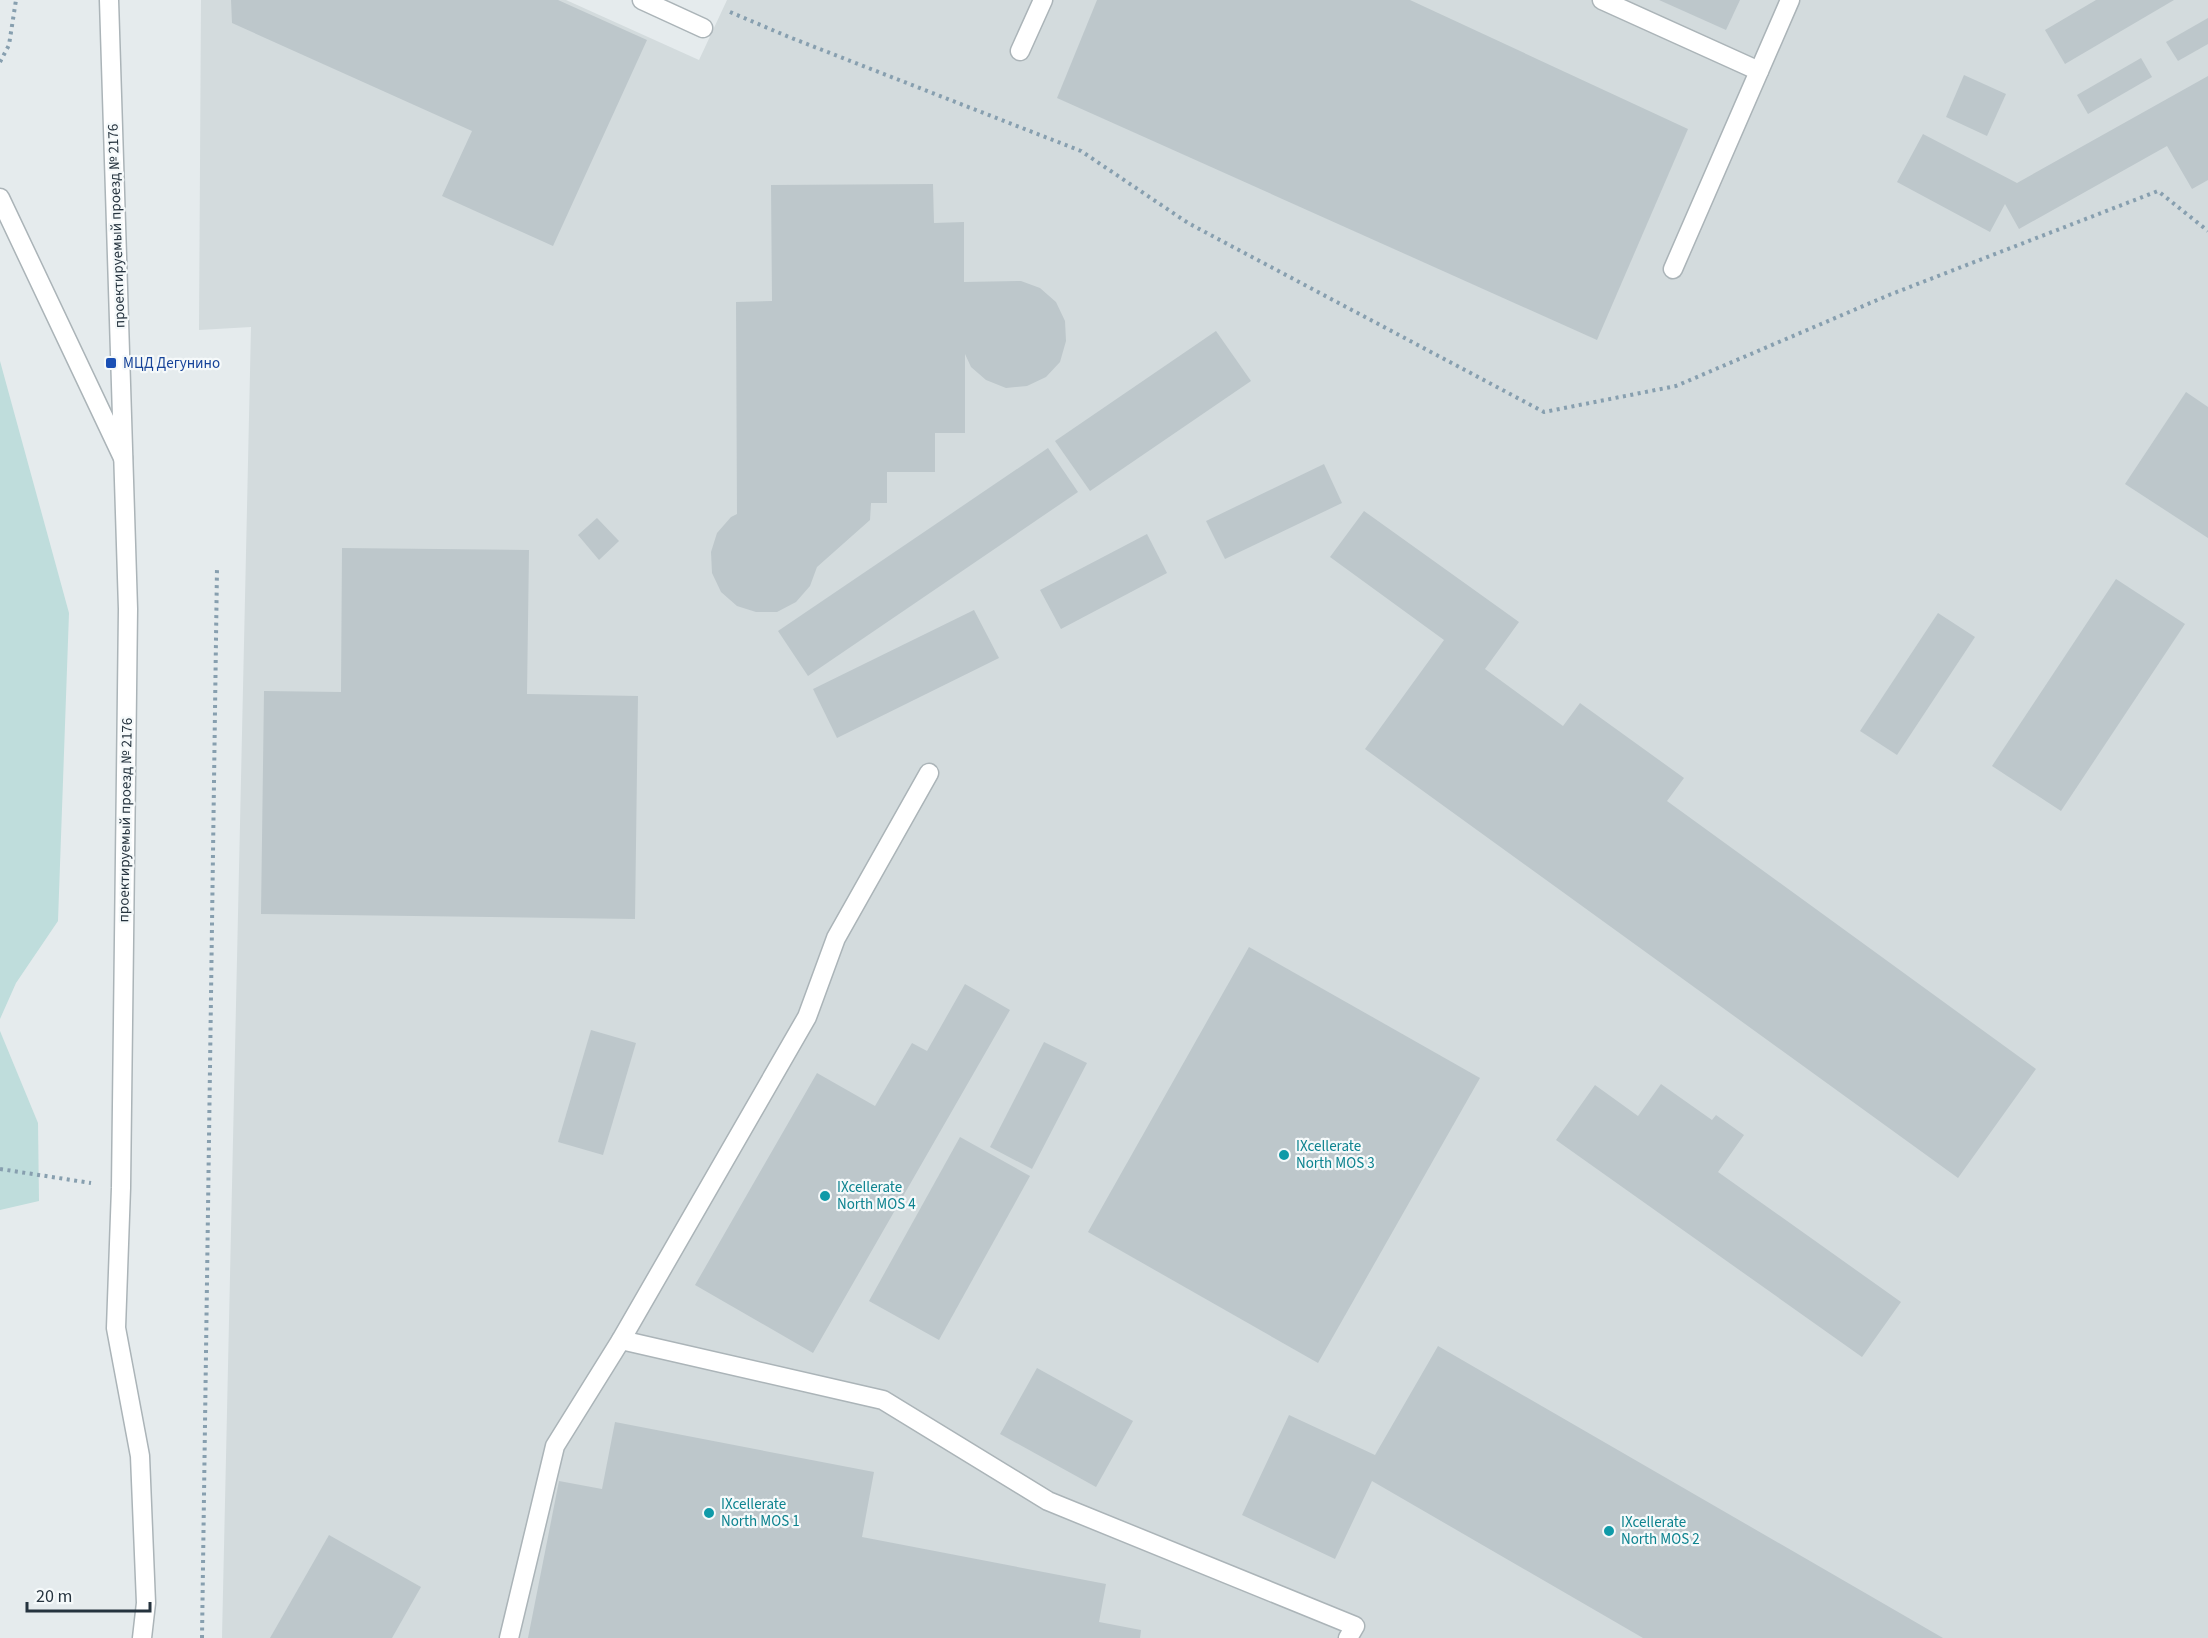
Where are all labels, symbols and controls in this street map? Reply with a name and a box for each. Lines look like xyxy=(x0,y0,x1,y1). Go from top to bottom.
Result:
street label: проектируемый проезд № 2176 xyxy=(102,123,131,329)
place label: МЦД Дегунино xyxy=(123,353,220,374)
marker: МЦД Дегунино xyxy=(104,356,118,370)
street label: проектируемый проезд № 2176 xyxy=(113,717,138,923)
place label: IXcellerate North MOS 3 xyxy=(1296,1136,1375,1174)
marker: IXcellerate North MOS 3 xyxy=(1277,1148,1291,1162)
place label: IXcellerate North MOS 4 xyxy=(837,1177,916,1215)
marker: IXcellerate North MOS 4 xyxy=(818,1189,832,1203)
place label: IXcellerate North MOS 1 xyxy=(721,1494,800,1532)
marker: IXcellerate North MOS 1 xyxy=(702,1506,716,1520)
place label: IXcellerate North MOS 2 xyxy=(1621,1512,1700,1550)
marker: IXcellerate North MOS 2 xyxy=(1602,1524,1616,1538)
scale bar xyxy=(27,1575,150,1613)
text: 20 m xyxy=(36,1584,72,1609)

